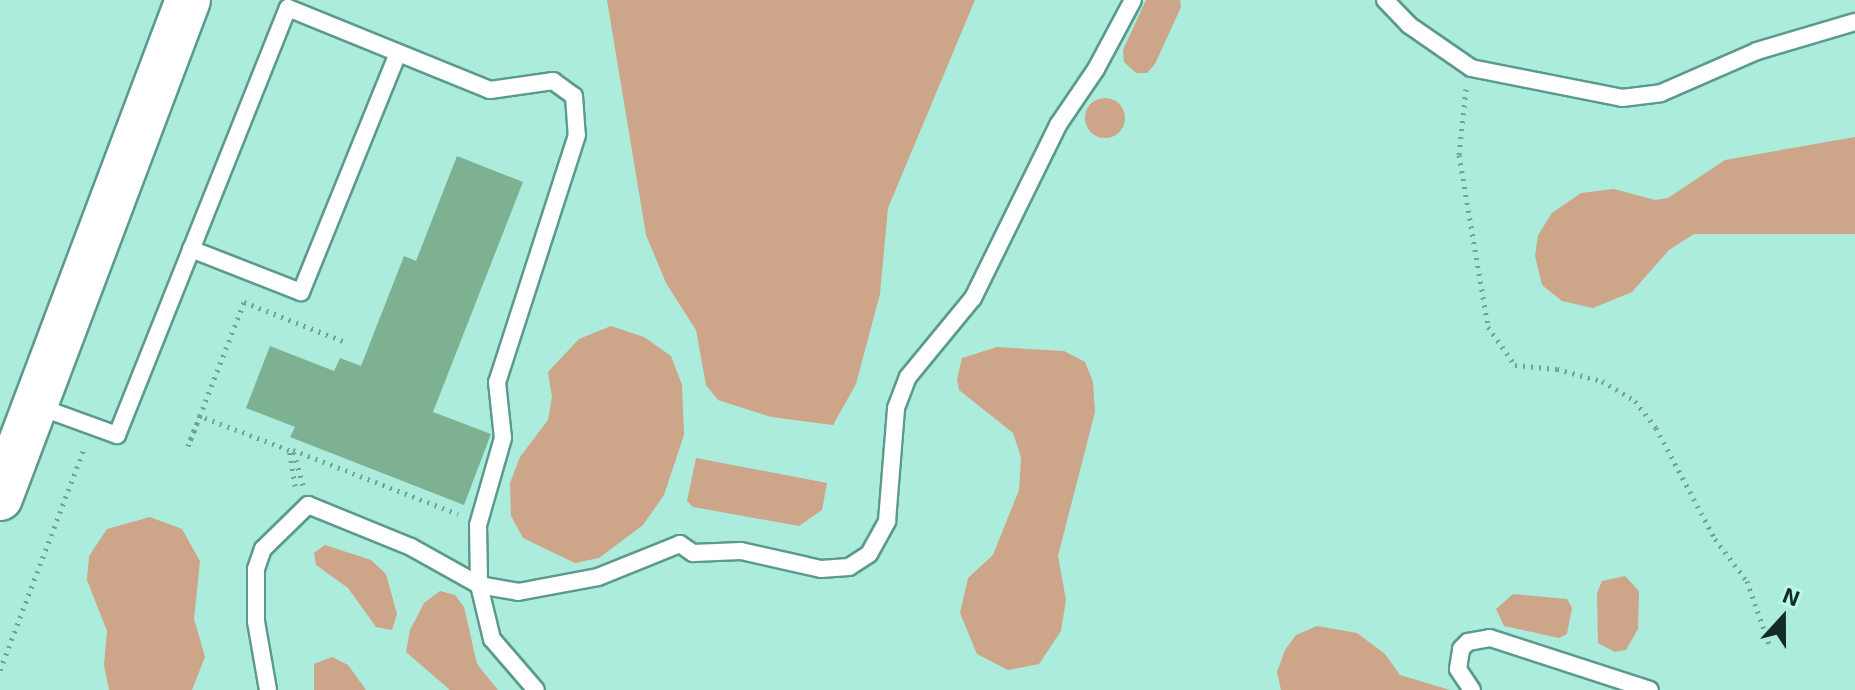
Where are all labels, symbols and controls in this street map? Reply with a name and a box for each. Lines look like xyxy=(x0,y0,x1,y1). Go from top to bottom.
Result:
north arrow xyxy=(1743,578,1823,658)
text: N xyxy=(1780,581,1804,611)

